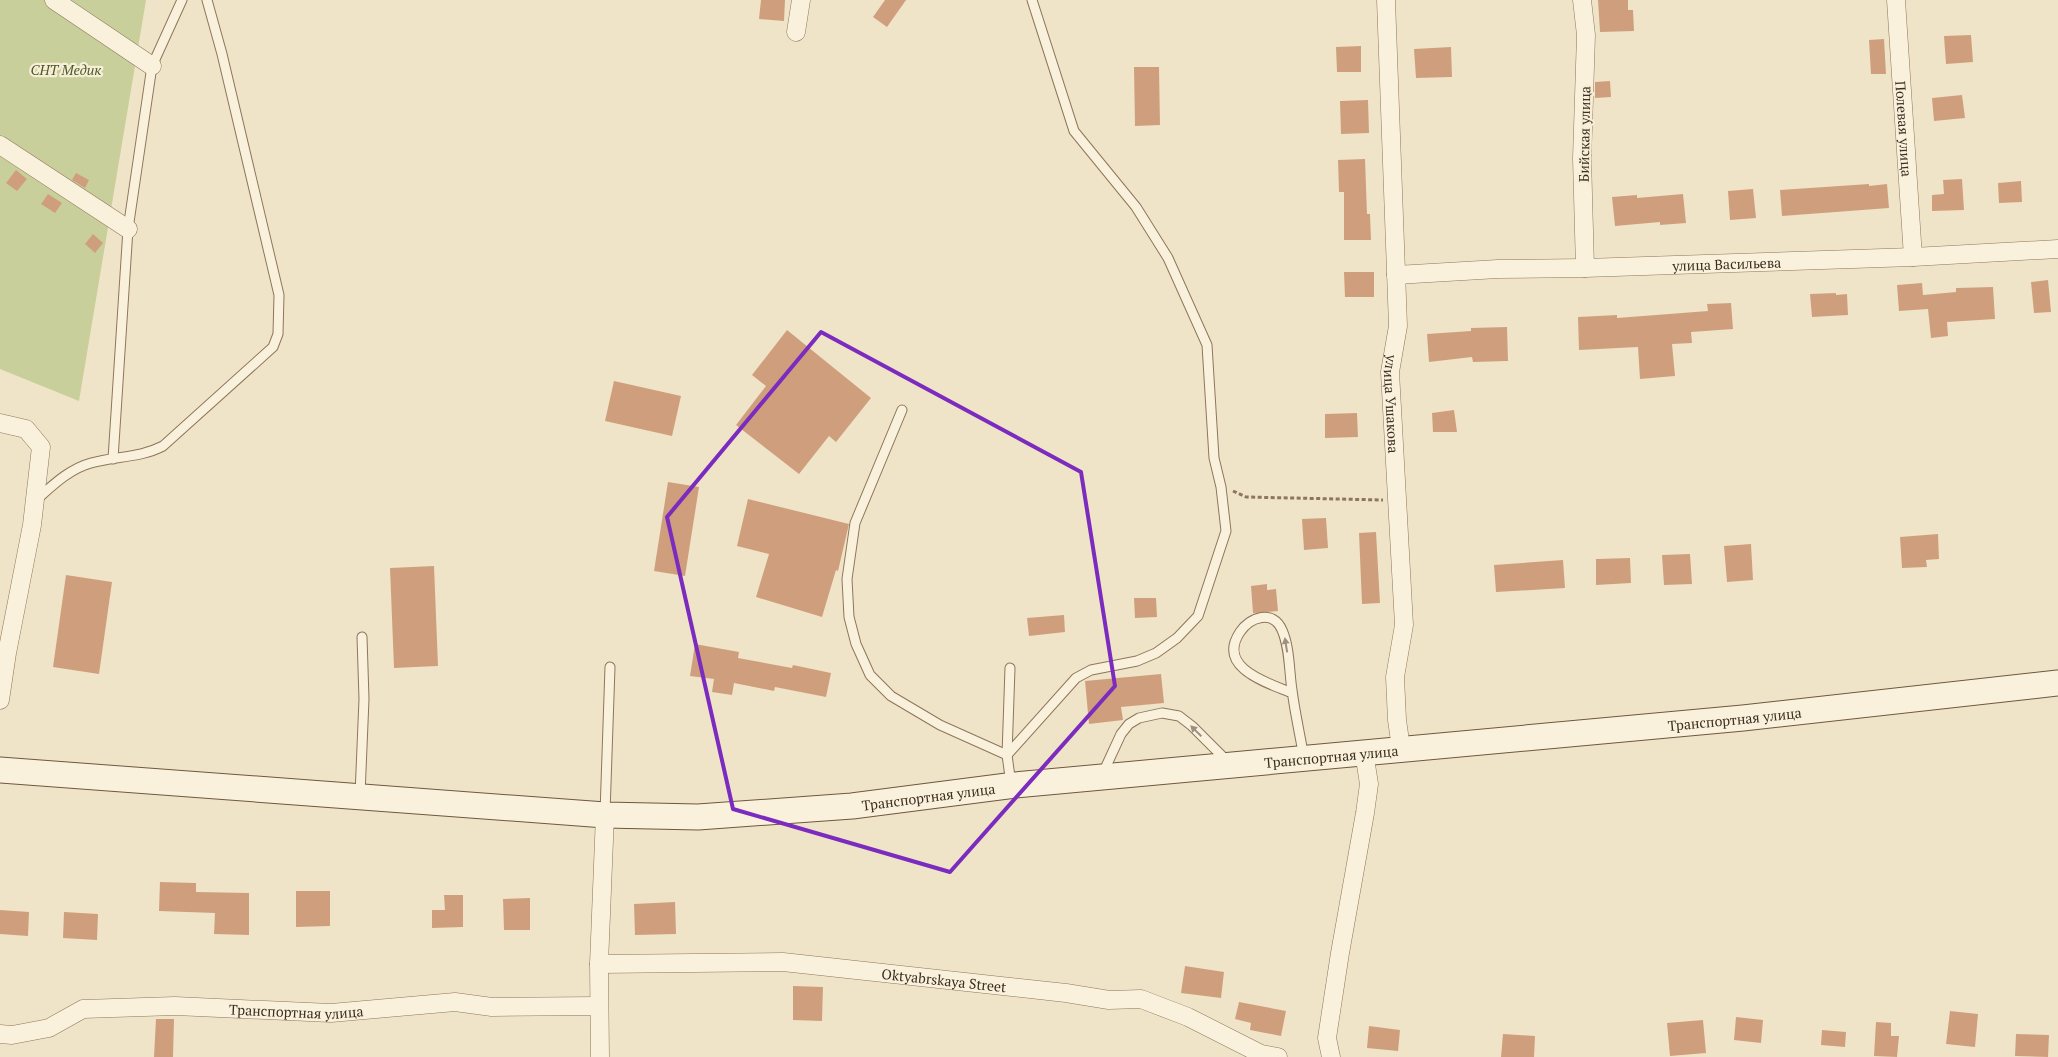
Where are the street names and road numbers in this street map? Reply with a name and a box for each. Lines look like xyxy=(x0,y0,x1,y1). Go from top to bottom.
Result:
street label: Полевая улица xyxy=(1892,80,1917,177)
street label: Бийская улица xyxy=(1574,86,1594,182)
street label: улица Васильева xyxy=(1671,252,1782,275)
street label: улица Ушакова xyxy=(1380,353,1404,454)
street label: Транспортная улица xyxy=(1667,702,1802,734)
street label: Транспортная улица xyxy=(1263,740,1399,772)
street label: Транспортная улица xyxy=(860,778,996,814)
street label: Oktyabrskaya Street xyxy=(881,963,1008,996)
street label: Транспортная улица xyxy=(229,999,364,1023)

